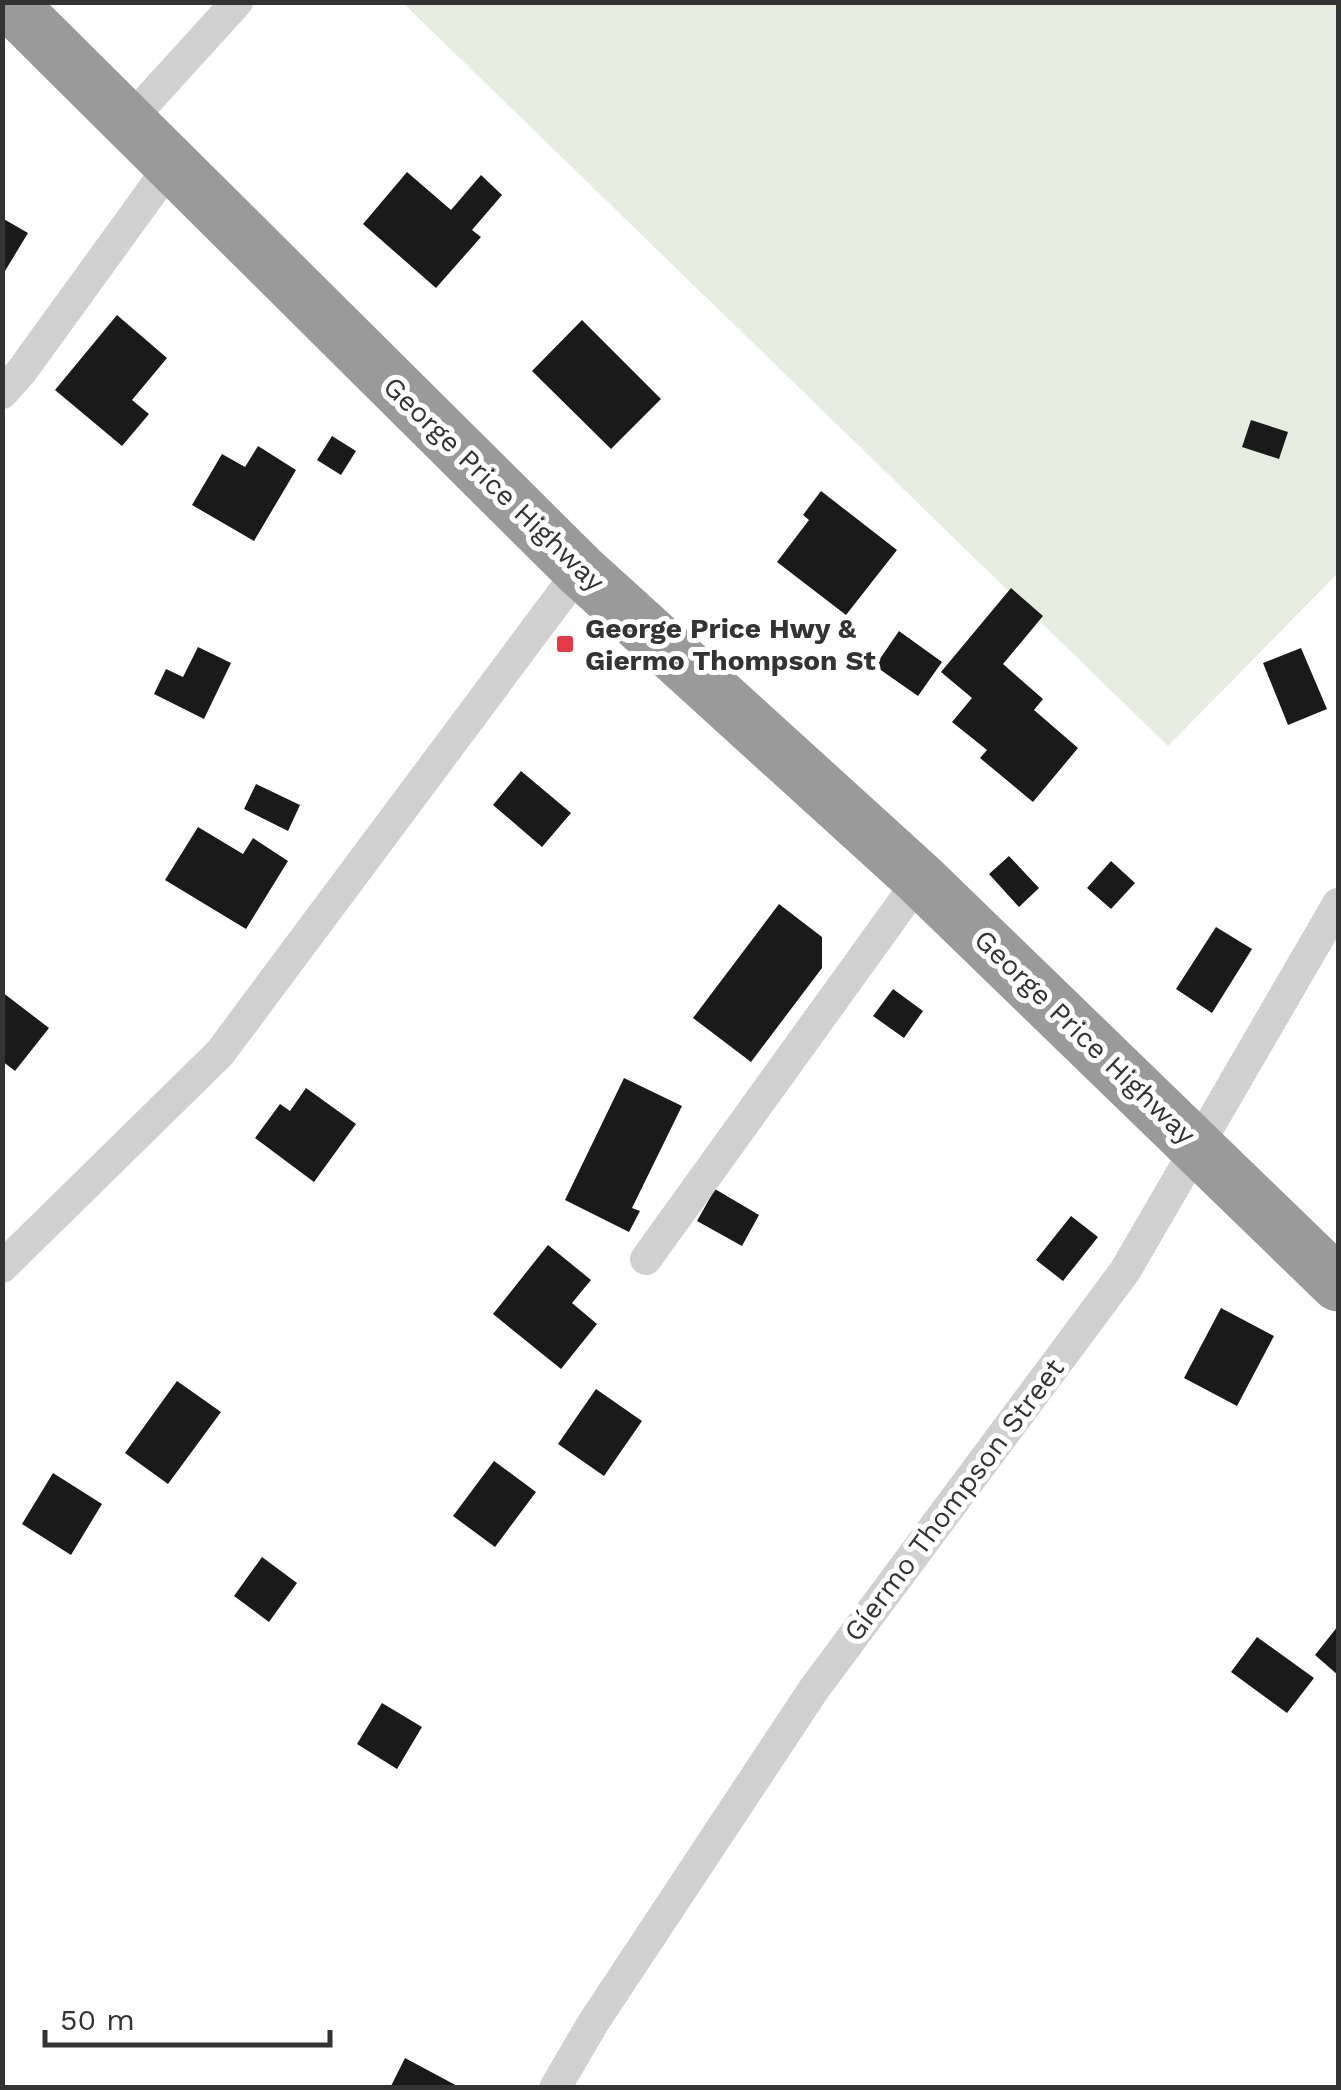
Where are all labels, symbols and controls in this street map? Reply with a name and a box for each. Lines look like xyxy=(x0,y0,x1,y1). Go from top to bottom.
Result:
street label: George Price Highway xyxy=(377,370,612,599)
place label: George Price Hwy & Giermo Thompson St xyxy=(585,612,876,677)
marker: George Price Hwy & Giermo Thompson St xyxy=(554,633,576,655)
street label: George Price Highway xyxy=(968,923,1203,1152)
street label: Gíermo Thompson Street xyxy=(837,1352,1071,1648)
scale bar xyxy=(45,1985,330,2047)
text: 50 m xyxy=(60,2002,135,2037)

